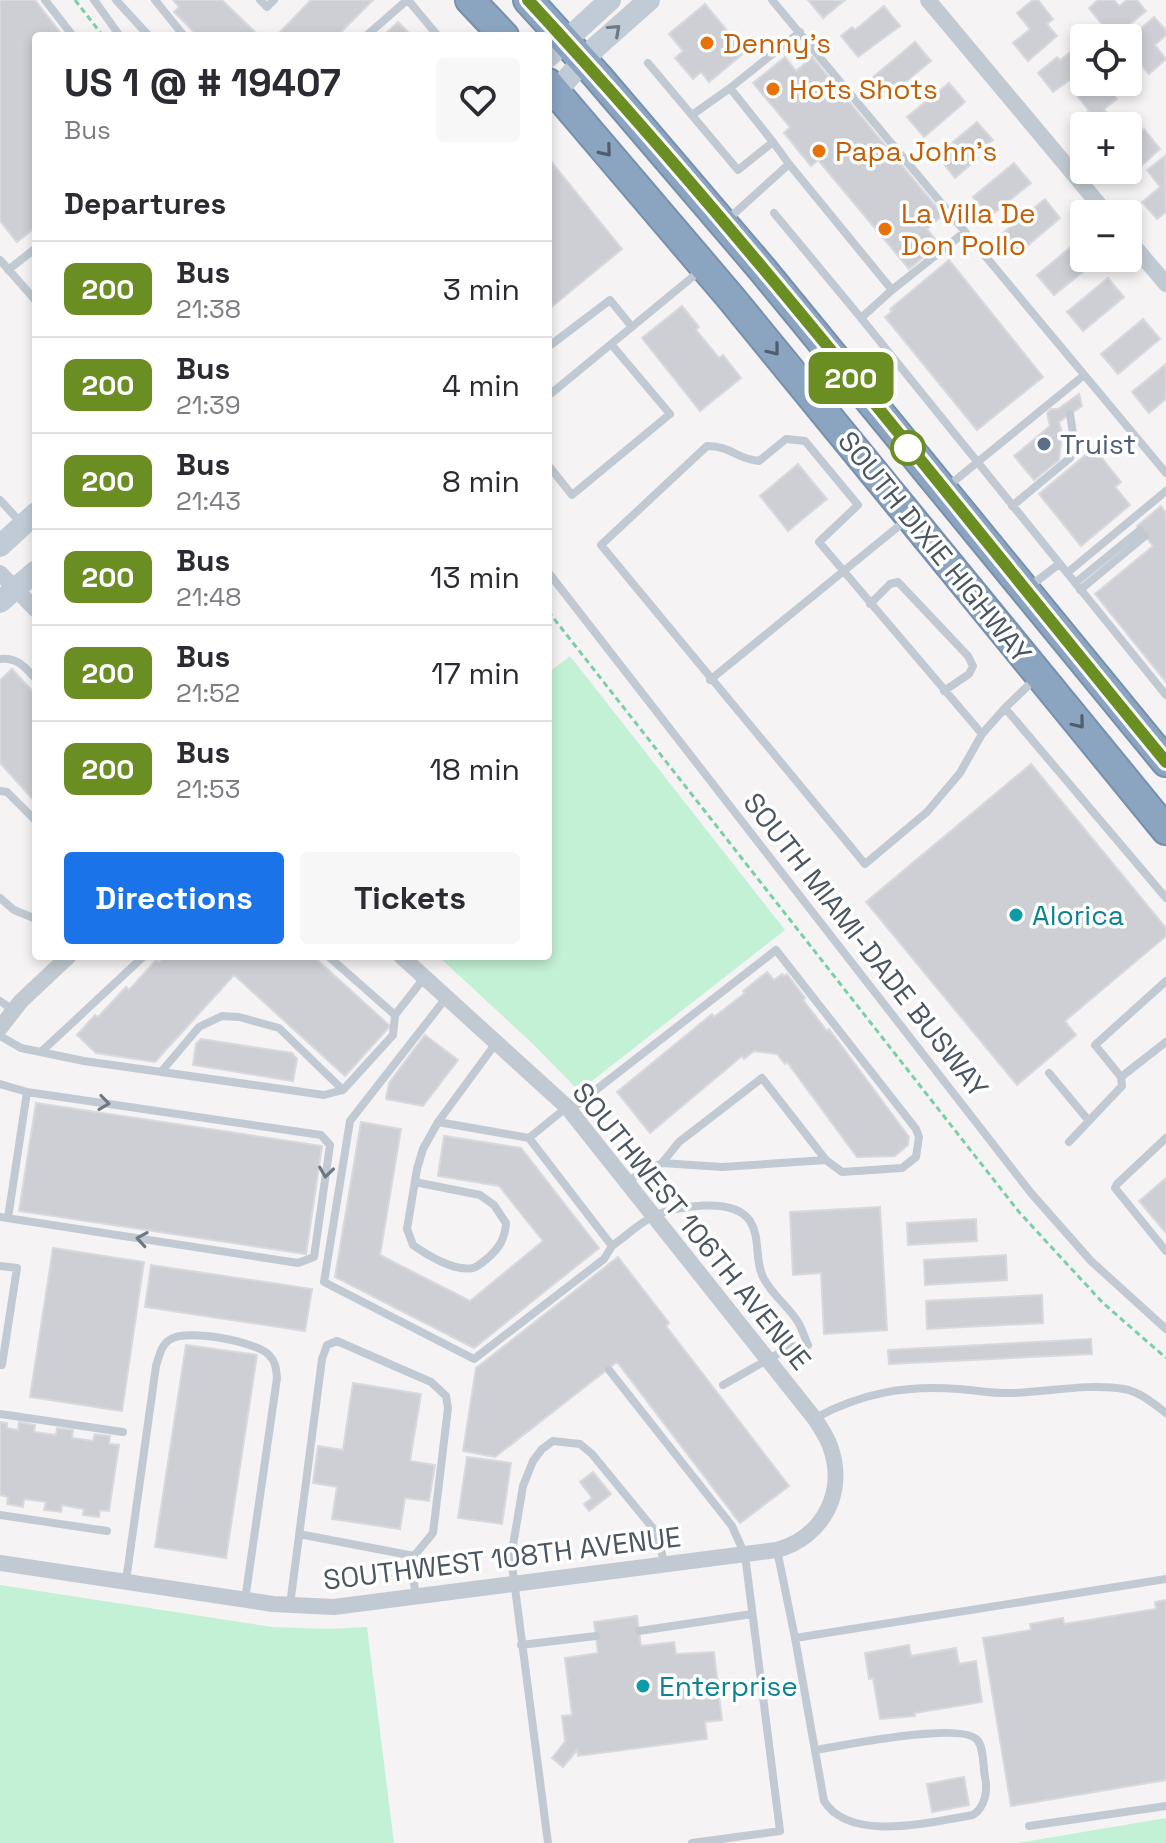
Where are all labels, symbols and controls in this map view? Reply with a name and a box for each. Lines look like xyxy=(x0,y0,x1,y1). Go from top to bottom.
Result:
map controls xyxy=(1070,24,1142,272)
button: locate xyxy=(1070,24,1142,96)
one-way arrow xyxy=(606,25,621,40)
place label: Denny's xyxy=(723,25,831,61)
marker: Denny's xyxy=(698,34,716,52)
button: heart xyxy=(436,58,520,142)
text: US 1 @ # 19407 xyxy=(64,59,341,107)
place label: Hots Shots xyxy=(789,71,938,107)
marker: Hots Shots xyxy=(764,80,782,98)
button: + xyxy=(1070,112,1142,184)
text: Bus xyxy=(64,113,111,147)
place label: Papa John's xyxy=(835,133,997,169)
one-way arrow xyxy=(596,142,611,156)
marker: Papa John's xyxy=(810,142,828,160)
text: Departures xyxy=(64,184,226,223)
place label: La Villa De Don Pollo xyxy=(901,195,1036,263)
button: − xyxy=(1070,200,1142,272)
marker: La Villa De Don Pollo xyxy=(876,220,894,238)
text: Bus xyxy=(176,253,230,292)
text: 3 min xyxy=(443,270,520,309)
text: 200 xyxy=(82,271,134,307)
text: 21:38 xyxy=(176,292,241,326)
one-way arrow xyxy=(764,341,779,355)
text: Bus xyxy=(176,349,230,388)
line badge: 200 xyxy=(805,352,897,404)
text: 200 xyxy=(825,360,877,396)
text: 4 min xyxy=(442,366,520,405)
text: 200 xyxy=(82,367,134,403)
text: 21:39 xyxy=(176,388,241,422)
street label: SOUTH DIXIE HIGHWAY xyxy=(830,424,1040,670)
place label: Truist xyxy=(1060,426,1136,462)
unlabelled marker xyxy=(891,431,925,465)
marker: Truist xyxy=(1035,435,1053,453)
text: Bus xyxy=(176,445,230,484)
text: 8 min xyxy=(442,462,520,501)
text: 200 xyxy=(82,463,134,499)
text: 21:43 xyxy=(176,484,241,518)
text: Bus xyxy=(176,541,230,580)
text: 13 min xyxy=(430,558,520,597)
text: 200 xyxy=(82,559,134,595)
text: 21:48 xyxy=(176,580,242,614)
text: Bus xyxy=(176,637,230,676)
text: 17 min xyxy=(431,654,520,693)
text: 200 xyxy=(82,655,134,691)
text: 21:52 xyxy=(176,676,240,710)
one-way arrow xyxy=(1069,714,1083,729)
text: Bus xyxy=(176,733,230,772)
text: 18 min xyxy=(430,750,520,789)
text: 200 xyxy=(82,751,134,787)
text: 21:53 xyxy=(176,772,240,806)
street label: SOUTH MIAMI-DADE BUSWAY xyxy=(736,785,996,1105)
button: Directions xyxy=(64,852,284,944)
button: Tickets xyxy=(300,852,520,944)
place label: Alorica xyxy=(1032,897,1124,933)
marker: Alorica xyxy=(1007,906,1025,924)
street label: SOUTHWEST 106TH AVENUE xyxy=(565,1075,819,1377)
one-way arrow xyxy=(97,1094,111,1111)
one-way arrow xyxy=(318,1165,335,1179)
one-way arrow xyxy=(135,1231,149,1248)
street label: SOUTHWEST 108TH AVENUE xyxy=(321,1518,683,1598)
place label: Enterprise xyxy=(659,1668,798,1704)
marker: Enterprise xyxy=(634,1677,652,1695)

